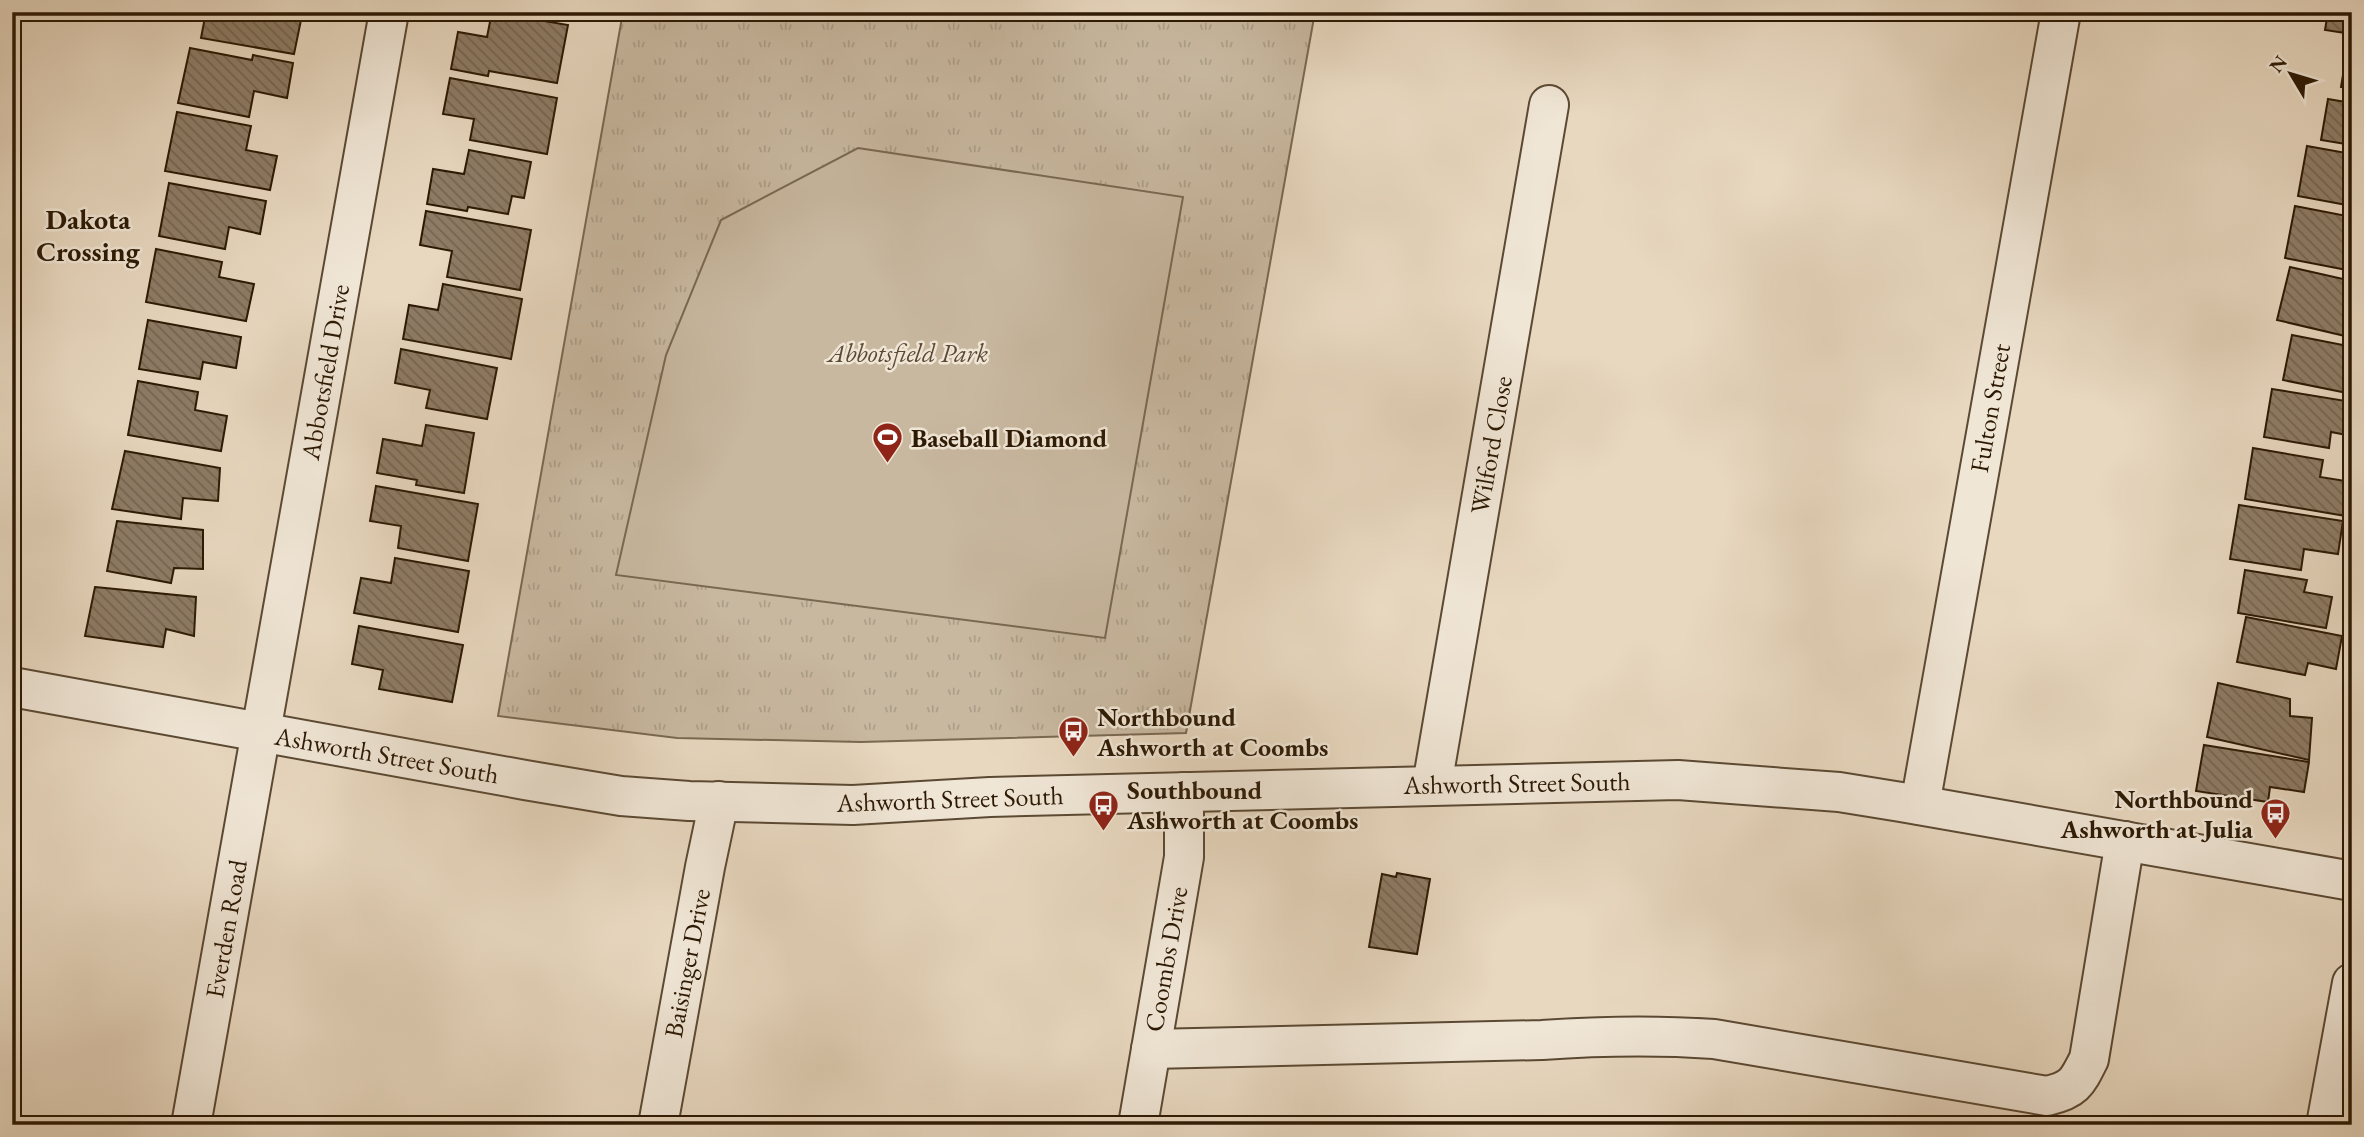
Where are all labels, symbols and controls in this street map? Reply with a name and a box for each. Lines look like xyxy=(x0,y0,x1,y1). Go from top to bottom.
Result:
north arrow xyxy=(2256,38,2326,108)
text: N xyxy=(2263,50,2293,78)
district label: Dakota Crossing xyxy=(36,201,141,269)
street label: Abbotsfield Drive xyxy=(293,281,357,464)
park label: Abbotsfield Park xyxy=(826,336,988,370)
street label: Fulton Street xyxy=(1962,341,2018,475)
street label: Wilford Close xyxy=(1462,373,1520,517)
sports icon: Baseball Diamond xyxy=(871,421,905,465)
place label: Baseball Diamond xyxy=(911,421,1108,455)
place label: Northbound Ashworth at Coombs xyxy=(1096,700,1328,764)
bus stop icon: Northbound Ashworth at Coombs xyxy=(1057,715,1091,759)
street label: Ashworth Street South xyxy=(271,718,502,791)
street label: Ashworth Street South xyxy=(1402,764,1631,802)
place label: Southbound Ashworth at Coombs xyxy=(1126,773,1358,837)
street label: Ashworth Street South xyxy=(835,778,1064,820)
place label: Northbound Ashworth at Julia xyxy=(2060,782,2254,846)
bus stop icon: Southbound Ashworth at Coombs xyxy=(1087,788,1121,832)
bus stop icon: Northbound Ashworth at Julia xyxy=(2259,797,2293,841)
street label: Everden Road xyxy=(197,856,255,1001)
street label: Coombs Drive xyxy=(1136,884,1196,1034)
street label: Baisinger Drive xyxy=(656,885,718,1041)

